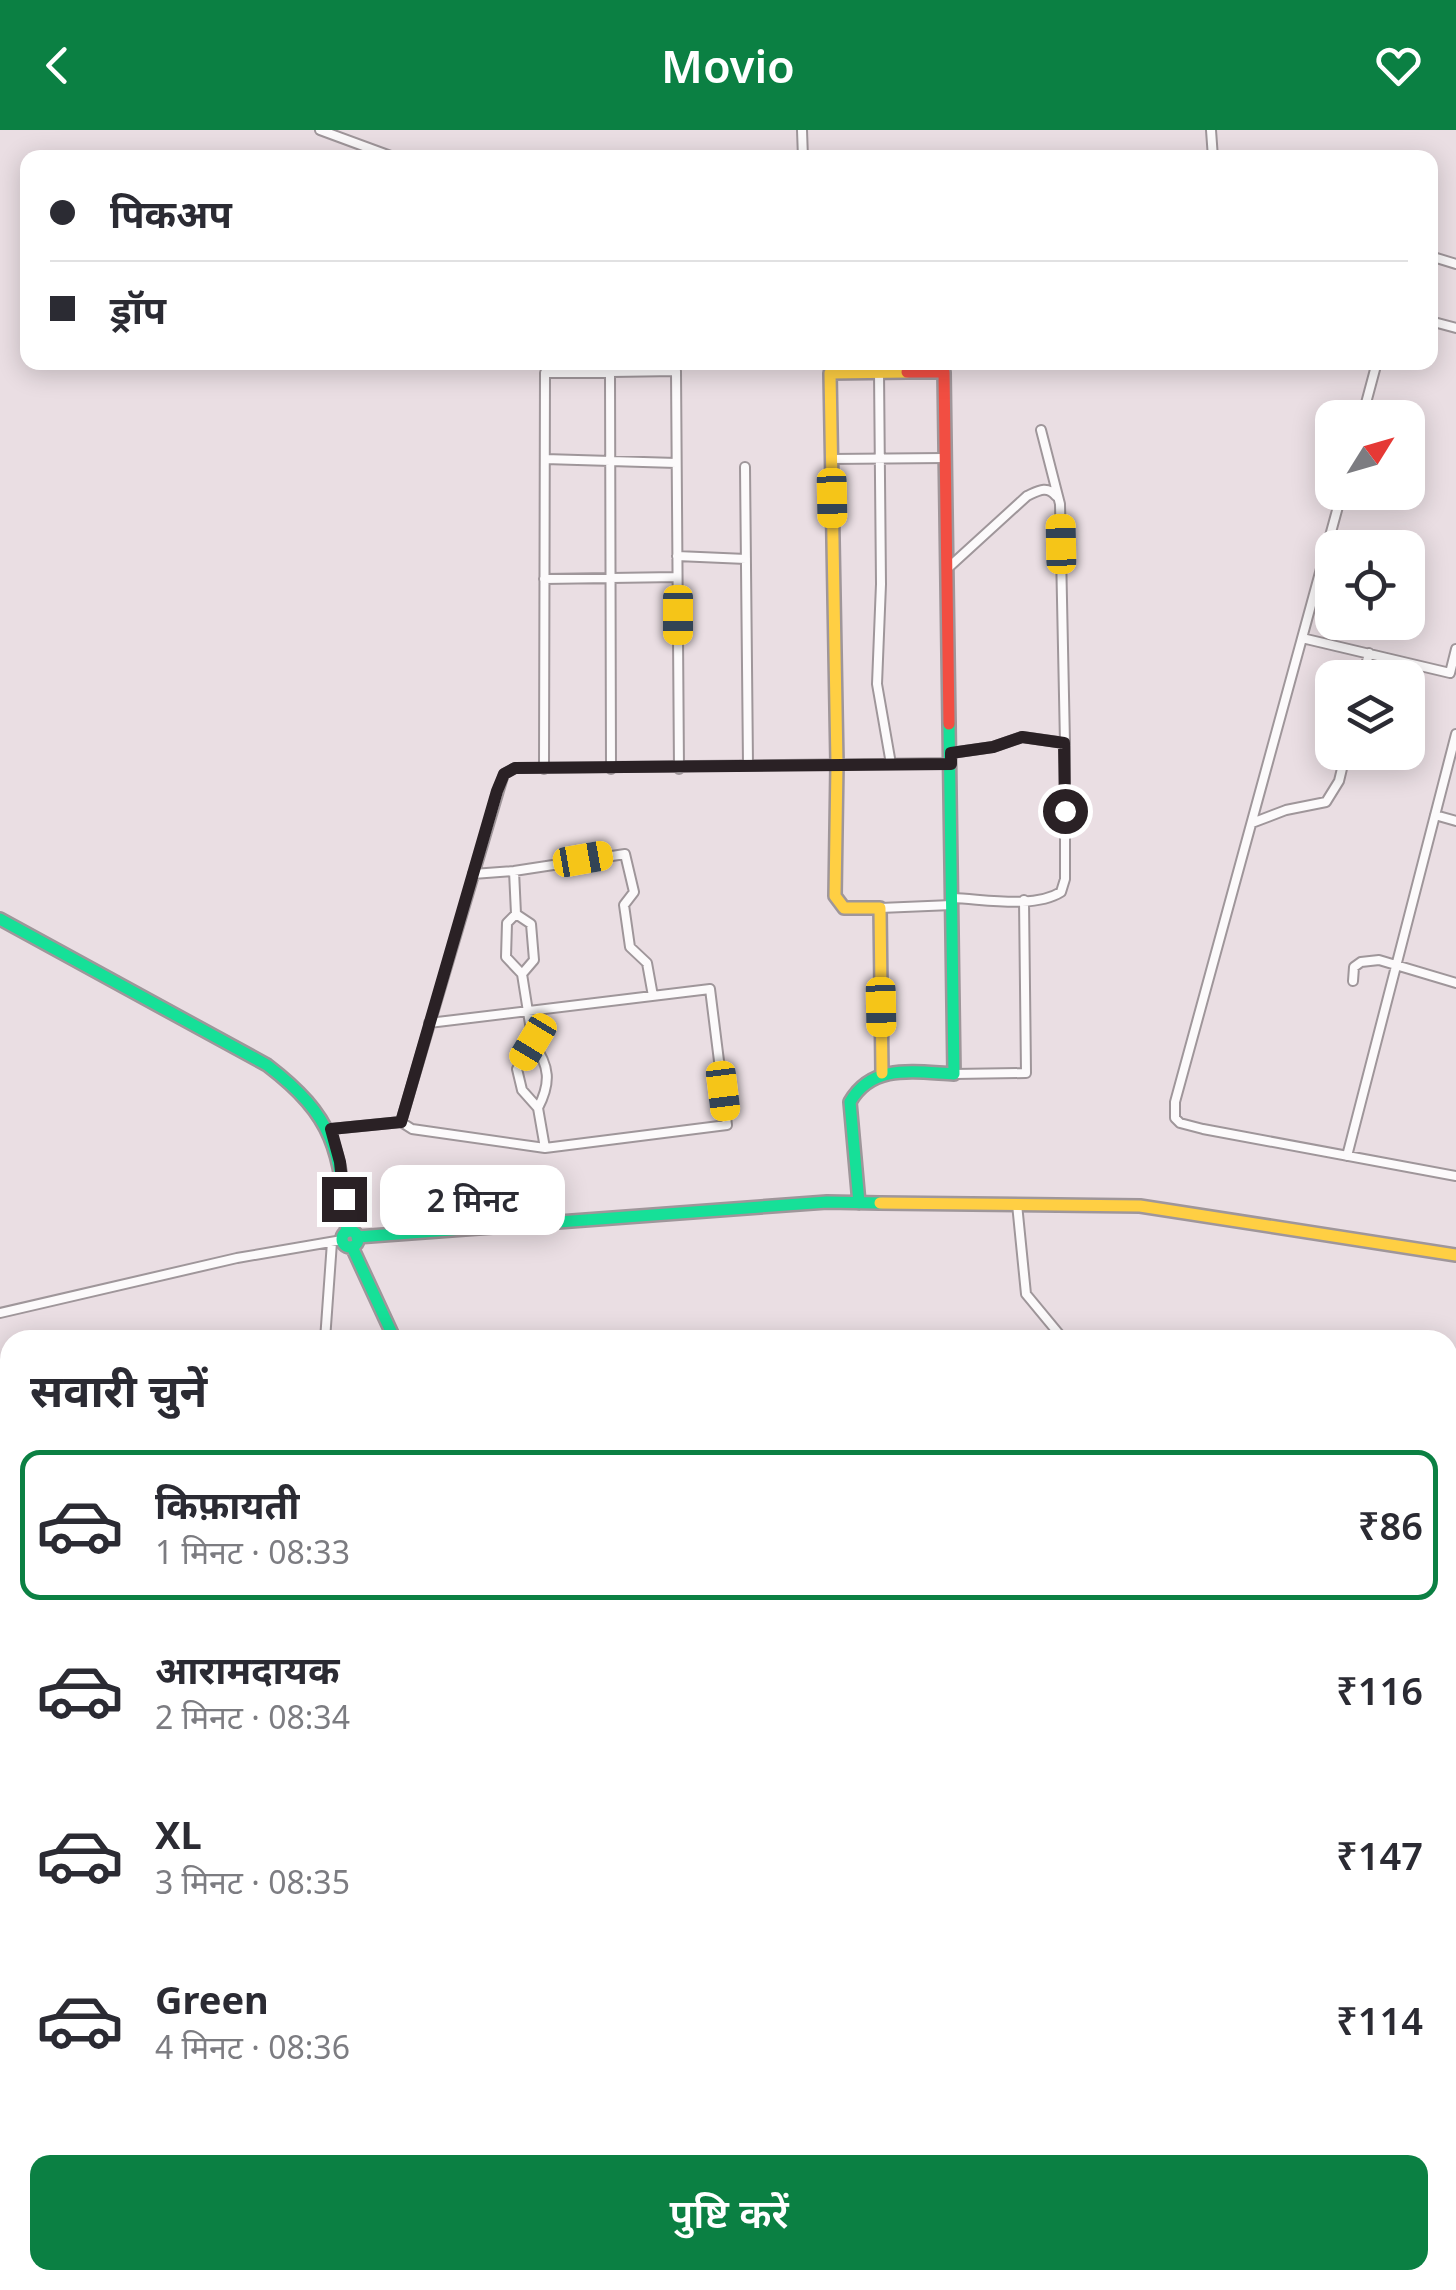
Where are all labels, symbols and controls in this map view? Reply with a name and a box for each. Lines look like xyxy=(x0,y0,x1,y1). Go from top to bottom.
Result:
text: Movio xyxy=(661,35,795,96)
icon: back xyxy=(30,38,85,93)
icon: heart xyxy=(1371,38,1426,93)
text: पिकअप xyxy=(110,187,232,239)
text: ड्रॉप xyxy=(110,283,166,335)
north arrow xyxy=(1315,400,1425,510)
map controls xyxy=(1315,400,1425,770)
car xyxy=(816,468,848,528)
car xyxy=(1045,514,1077,574)
button: locate xyxy=(1315,530,1425,640)
car xyxy=(663,585,693,645)
button: layers xyxy=(1315,660,1425,770)
route start xyxy=(1043,789,1088,834)
car xyxy=(551,839,615,879)
car xyxy=(865,977,897,1037)
car xyxy=(505,1009,561,1075)
car xyxy=(704,1059,742,1123)
callout: 2 मिनट xyxy=(379,1164,564,1234)
route end xyxy=(322,1177,367,1222)
text: 2 मिनट xyxy=(427,1178,518,1221)
text: सवारी चुनें xyxy=(30,1359,207,1420)
text: किफ़ायती xyxy=(155,1478,299,1530)
icon: car xyxy=(35,1480,125,1570)
text: ₹86 xyxy=(1358,1499,1423,1551)
text: 1 मिनट · 08:33 xyxy=(155,1530,350,1573)
text: आरामदायक xyxy=(155,1643,339,1695)
icon: car xyxy=(35,1645,125,1735)
text: ₹116 xyxy=(1336,1664,1423,1716)
text: 2 मिनट · 08:34 xyxy=(155,1695,350,1738)
text: XL xyxy=(155,1808,202,1860)
icon: car xyxy=(35,1810,125,1900)
text: ₹147 xyxy=(1336,1829,1423,1881)
text: 3 मिनट · 08:35 xyxy=(155,1860,350,1903)
text: Green xyxy=(155,1973,269,2025)
icon: car xyxy=(35,1975,125,2065)
text: ₹114 xyxy=(1336,1994,1423,2046)
text: 4 मिनट · 08:36 xyxy=(155,2025,350,2068)
button: पुष्टि करें xyxy=(30,2155,1428,2270)

